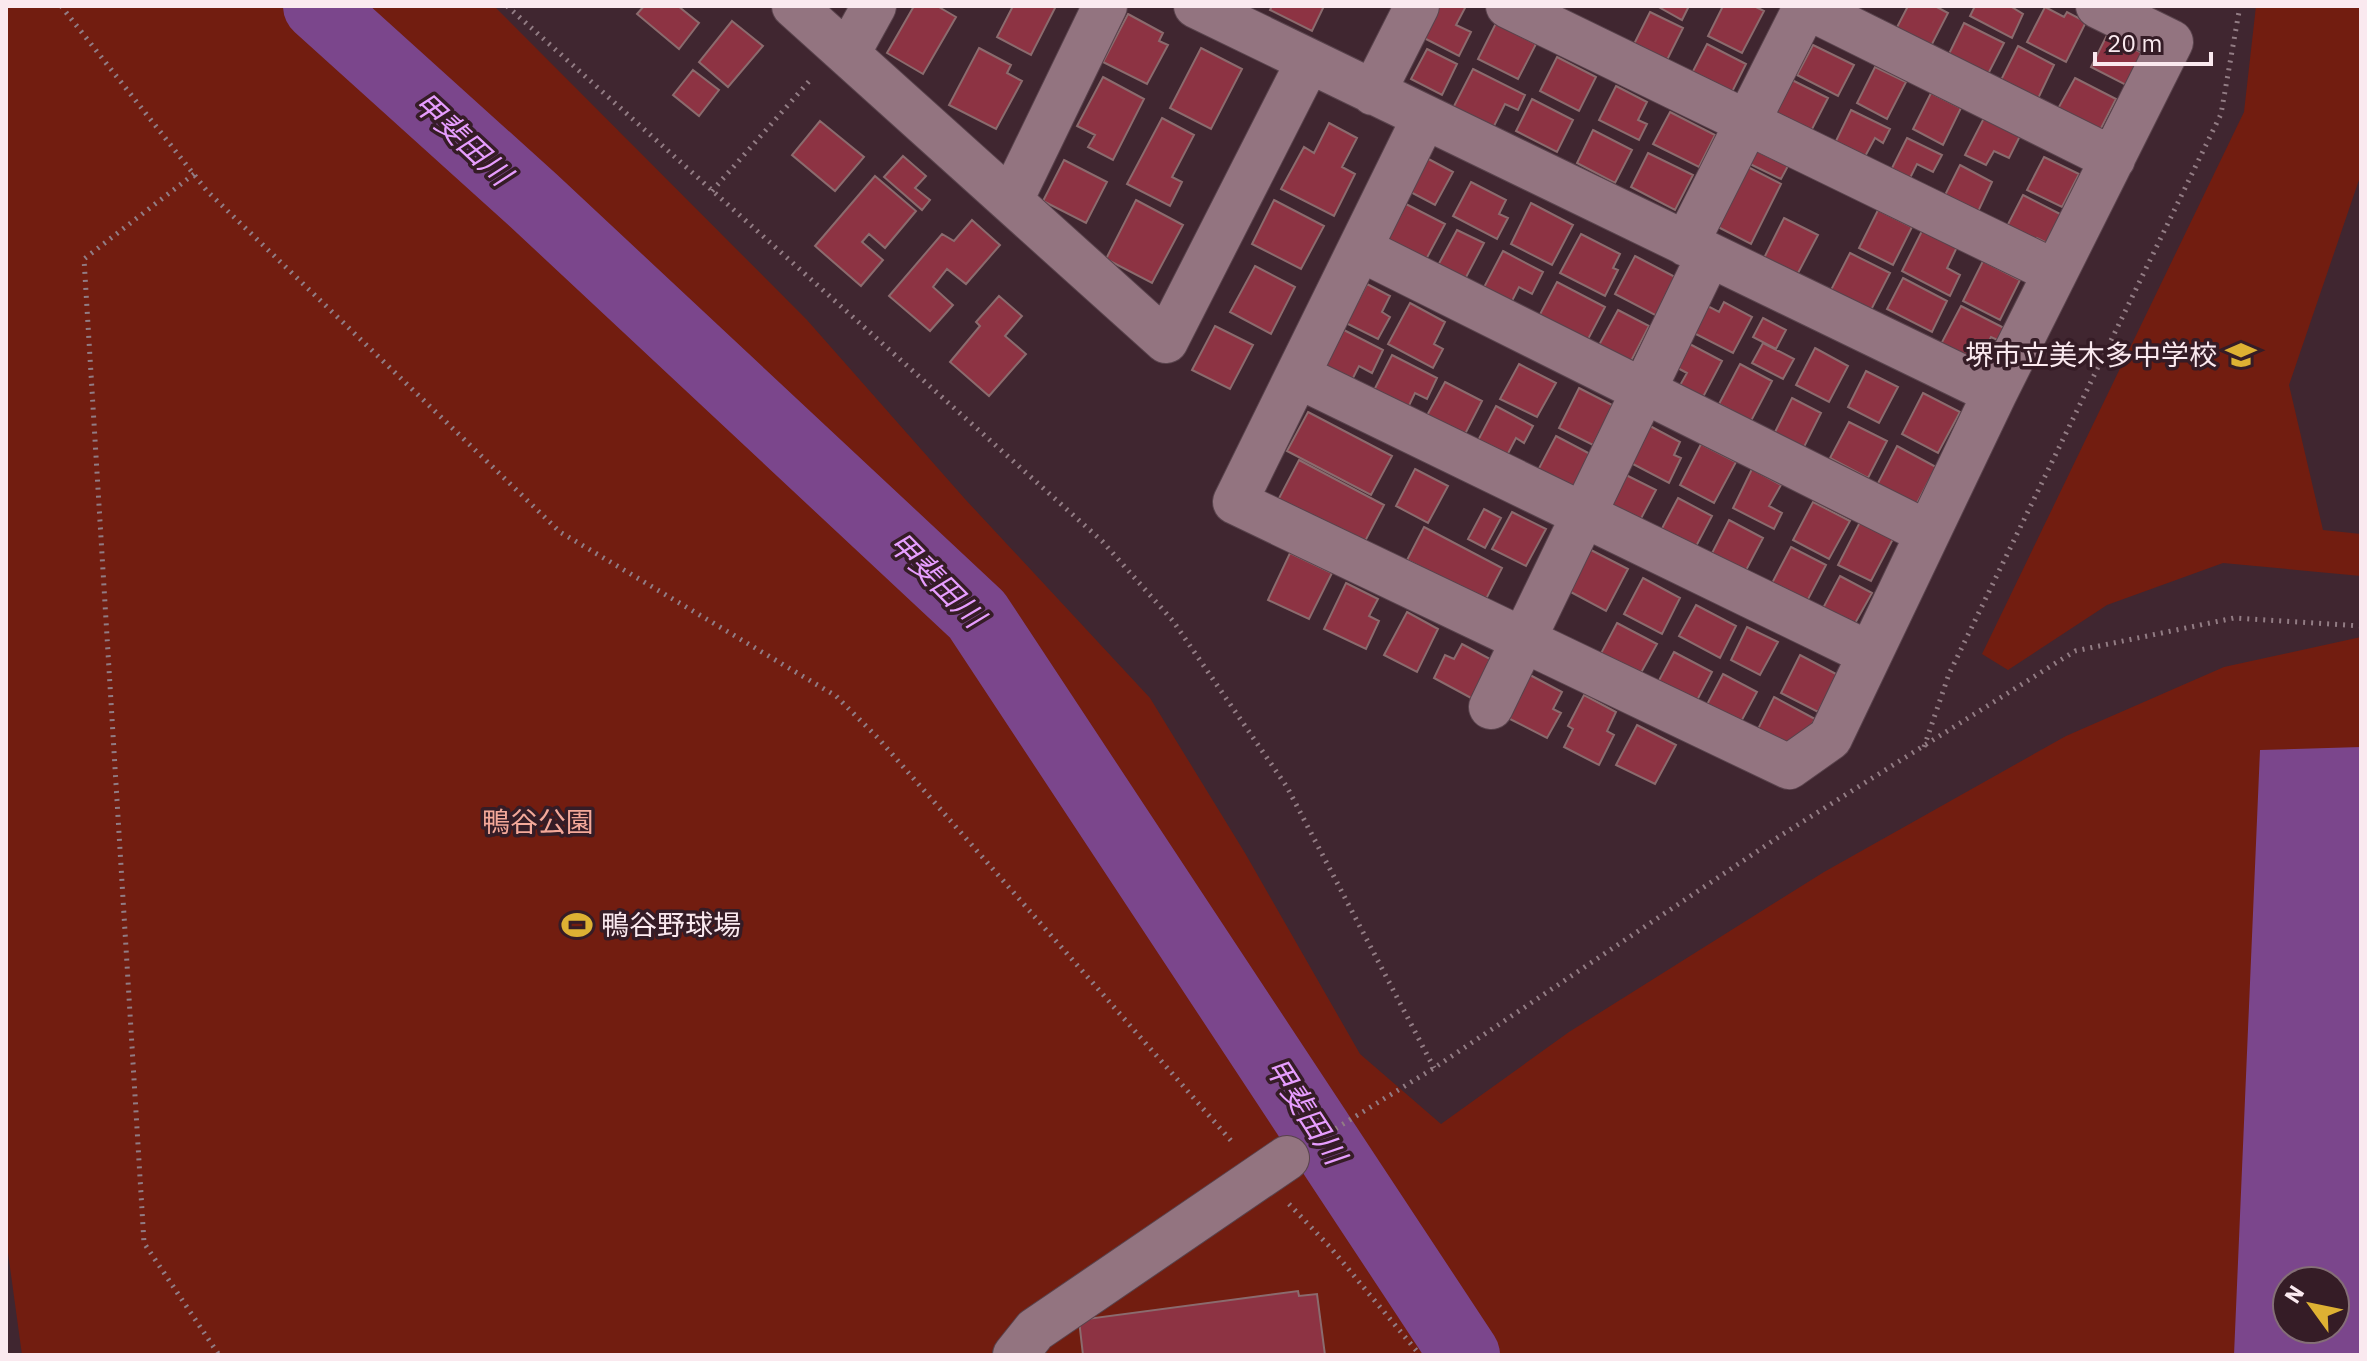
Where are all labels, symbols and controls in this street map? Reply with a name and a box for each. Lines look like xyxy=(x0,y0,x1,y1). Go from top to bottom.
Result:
scale bar xyxy=(2095,16,2211,66)
text: 20 m xyxy=(2107,27,2162,59)
water label: 甲斐田川 xyxy=(406,83,522,195)
place label: 堺市立美木多中学校 xyxy=(1965,336,2217,373)
school or university icon: 堺市立美木多中学校 xyxy=(2224,338,2258,372)
water label: 甲斐田川 xyxy=(881,523,995,637)
park label: 鴨谷公園 xyxy=(482,803,594,840)
place label: 鴨谷野球場 xyxy=(601,906,741,943)
sports icon: 鴨谷野球場 xyxy=(560,908,594,942)
water label: 甲斐田川 xyxy=(1257,1049,1357,1174)
north arrow xyxy=(2271,1265,2351,1345)
text: N xyxy=(2277,1279,2310,1308)

